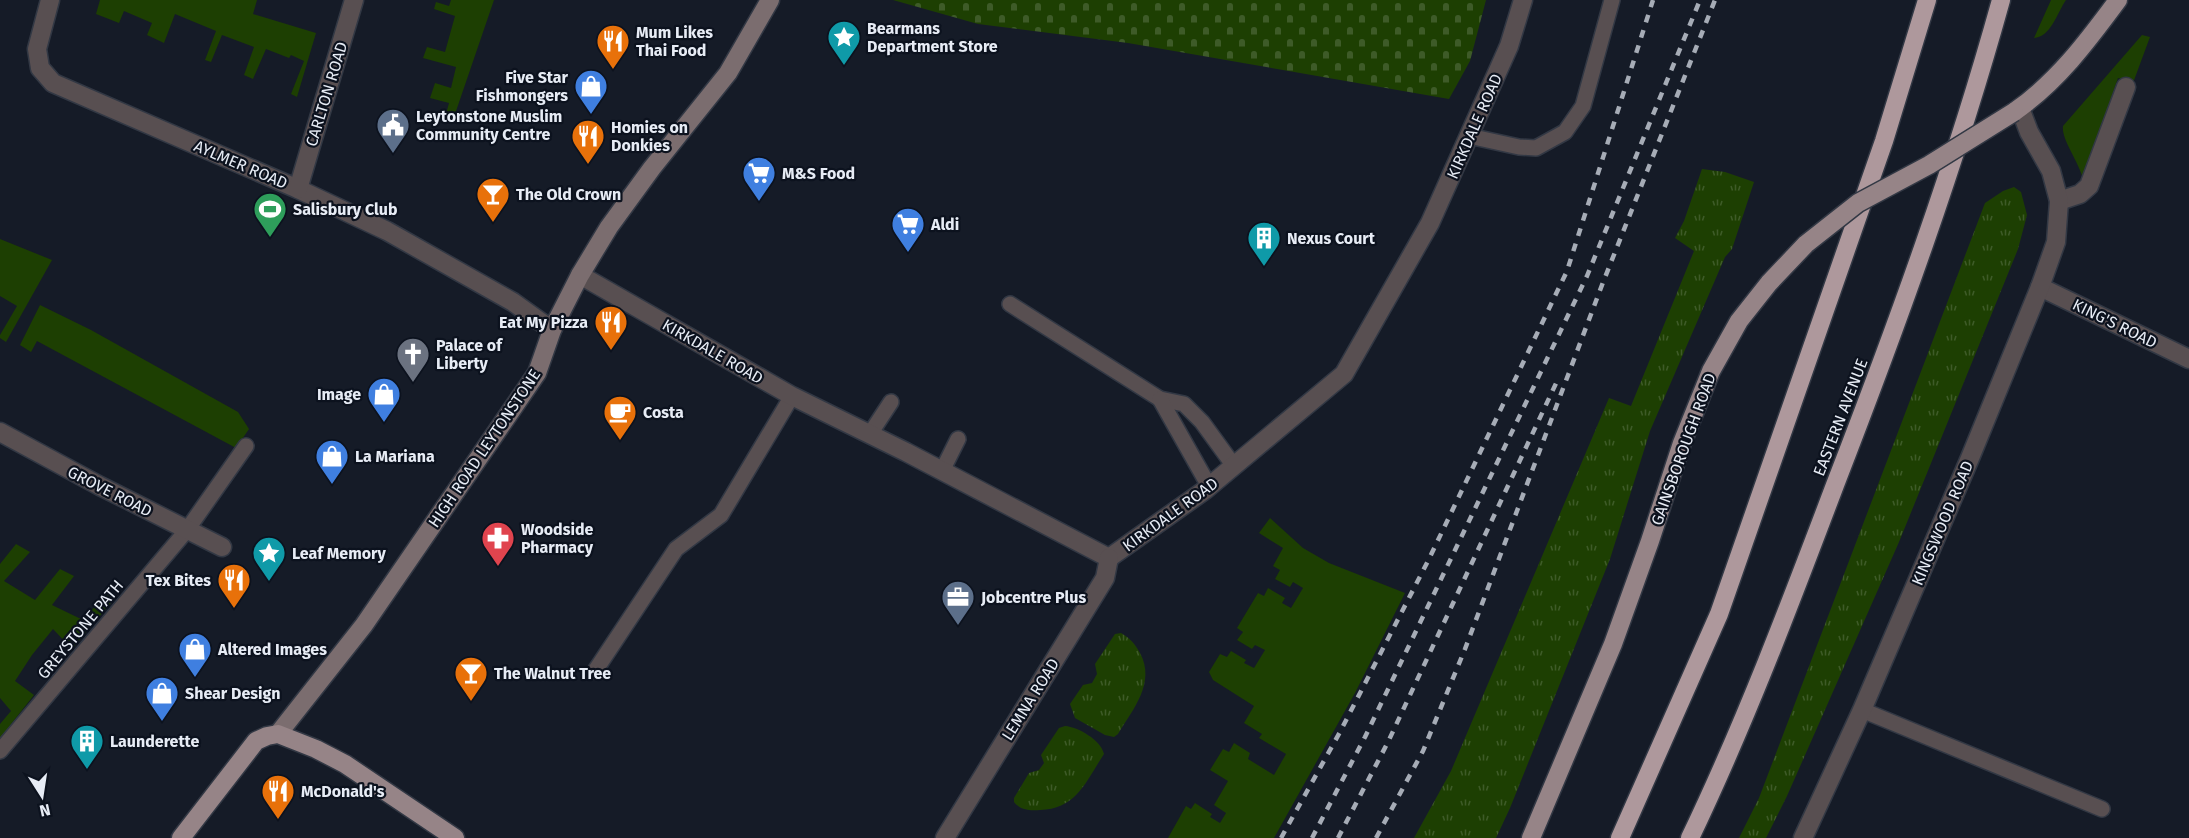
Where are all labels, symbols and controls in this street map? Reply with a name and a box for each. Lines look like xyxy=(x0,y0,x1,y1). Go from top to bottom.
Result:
place icon: Bearmans Department Store xyxy=(826,19,862,66)
place label: Bearmans Department Store xyxy=(867,19,998,56)
restaurant icon: Mum Likes Thai Food xyxy=(595,23,631,70)
place label: Mum Likes Thai Food xyxy=(636,23,713,60)
street label: CARLTON ROAD xyxy=(302,40,351,149)
place label: Five Star Fishmongers xyxy=(476,68,569,105)
shop icon: Five Star Fishmongers xyxy=(573,68,609,115)
street label: KIRKDALE ROAD xyxy=(1443,71,1506,182)
public building icon: Leytonstone Muslim Community Centre xyxy=(375,107,411,154)
place label: Leytonstone Muslim Community Centre xyxy=(416,107,562,144)
restaurant icon: Homies on Donkies xyxy=(570,118,606,165)
place label: Homies on Donkies xyxy=(611,118,688,155)
street label: AYLMER ROAD xyxy=(191,136,290,193)
supermarket icon: M&S Food xyxy=(741,155,777,202)
place label: M&S Food xyxy=(782,164,855,183)
bar icon: The Old Crown xyxy=(475,176,511,223)
place label: The Old Crown xyxy=(516,185,621,204)
sports icon: Salisbury Club xyxy=(252,191,288,238)
place label: Salisbury Club xyxy=(293,200,397,219)
supermarket icon: Aldi xyxy=(890,206,926,253)
place label: Aldi xyxy=(930,215,959,234)
building icon: Nexus Court xyxy=(1246,220,1282,267)
place label: Nexus Court xyxy=(1287,229,1376,248)
street label: KING'S ROAD xyxy=(2070,295,2160,352)
restaurant icon: Eat My Pizza xyxy=(593,304,629,351)
place label: Eat My Pizza xyxy=(499,313,588,332)
street label: KIRKDALE ROAD xyxy=(659,315,767,388)
church icon: Palace of Liberty xyxy=(395,336,431,383)
place label: Palace of Liberty xyxy=(436,336,503,373)
street label: EASTERN AVENUE xyxy=(1809,356,1872,479)
street label: HIGH ROAD LEYTONSTONE xyxy=(424,366,544,531)
street label: GAINSBOROUGH ROAD xyxy=(1647,370,1720,528)
shop icon: Image xyxy=(366,376,402,423)
place label: Image xyxy=(317,385,361,404)
cafe icon: Costa xyxy=(602,394,638,441)
place label: Costa xyxy=(643,403,684,422)
shop icon: La Mariana xyxy=(314,438,350,485)
place label: La Mariana xyxy=(355,447,435,466)
street label: KINGSWOOD ROAD xyxy=(1908,458,1977,588)
street label: GROVE ROAD xyxy=(64,462,155,521)
street label: KIRKDALE ROAD xyxy=(1119,473,1222,555)
pharmacy icon: Woodside Pharmacy xyxy=(480,520,516,567)
place label: Woodside Pharmacy xyxy=(521,520,594,557)
place icon: Leaf Memory xyxy=(251,535,287,582)
place label: Leaf Memory xyxy=(292,544,386,563)
restaurant icon: Tex Bites xyxy=(216,562,252,609)
place label: Tex Bites xyxy=(146,571,211,590)
street label: GREYSTONE PATH xyxy=(33,576,127,683)
office icon: Jobcentre Plus xyxy=(940,579,976,626)
place label: Jobcentre Plus xyxy=(980,588,1086,607)
shop icon: Altered Images xyxy=(177,631,213,678)
place label: Altered Images xyxy=(217,640,327,659)
bar icon: The Walnut Tree xyxy=(453,655,489,702)
street label: LEMNA ROAD xyxy=(998,655,1063,744)
place label: The Walnut Tree xyxy=(494,664,611,683)
shop icon: Shear Design xyxy=(144,675,180,722)
place label: Shear Design xyxy=(185,684,281,703)
building icon: Launderette xyxy=(69,723,105,770)
place label: Launderette xyxy=(110,732,199,751)
north arrow xyxy=(12,766,72,826)
restaurant icon: McDonald's xyxy=(260,773,296,820)
place label: McDonald's xyxy=(301,782,385,801)
text: N xyxy=(38,800,52,821)

